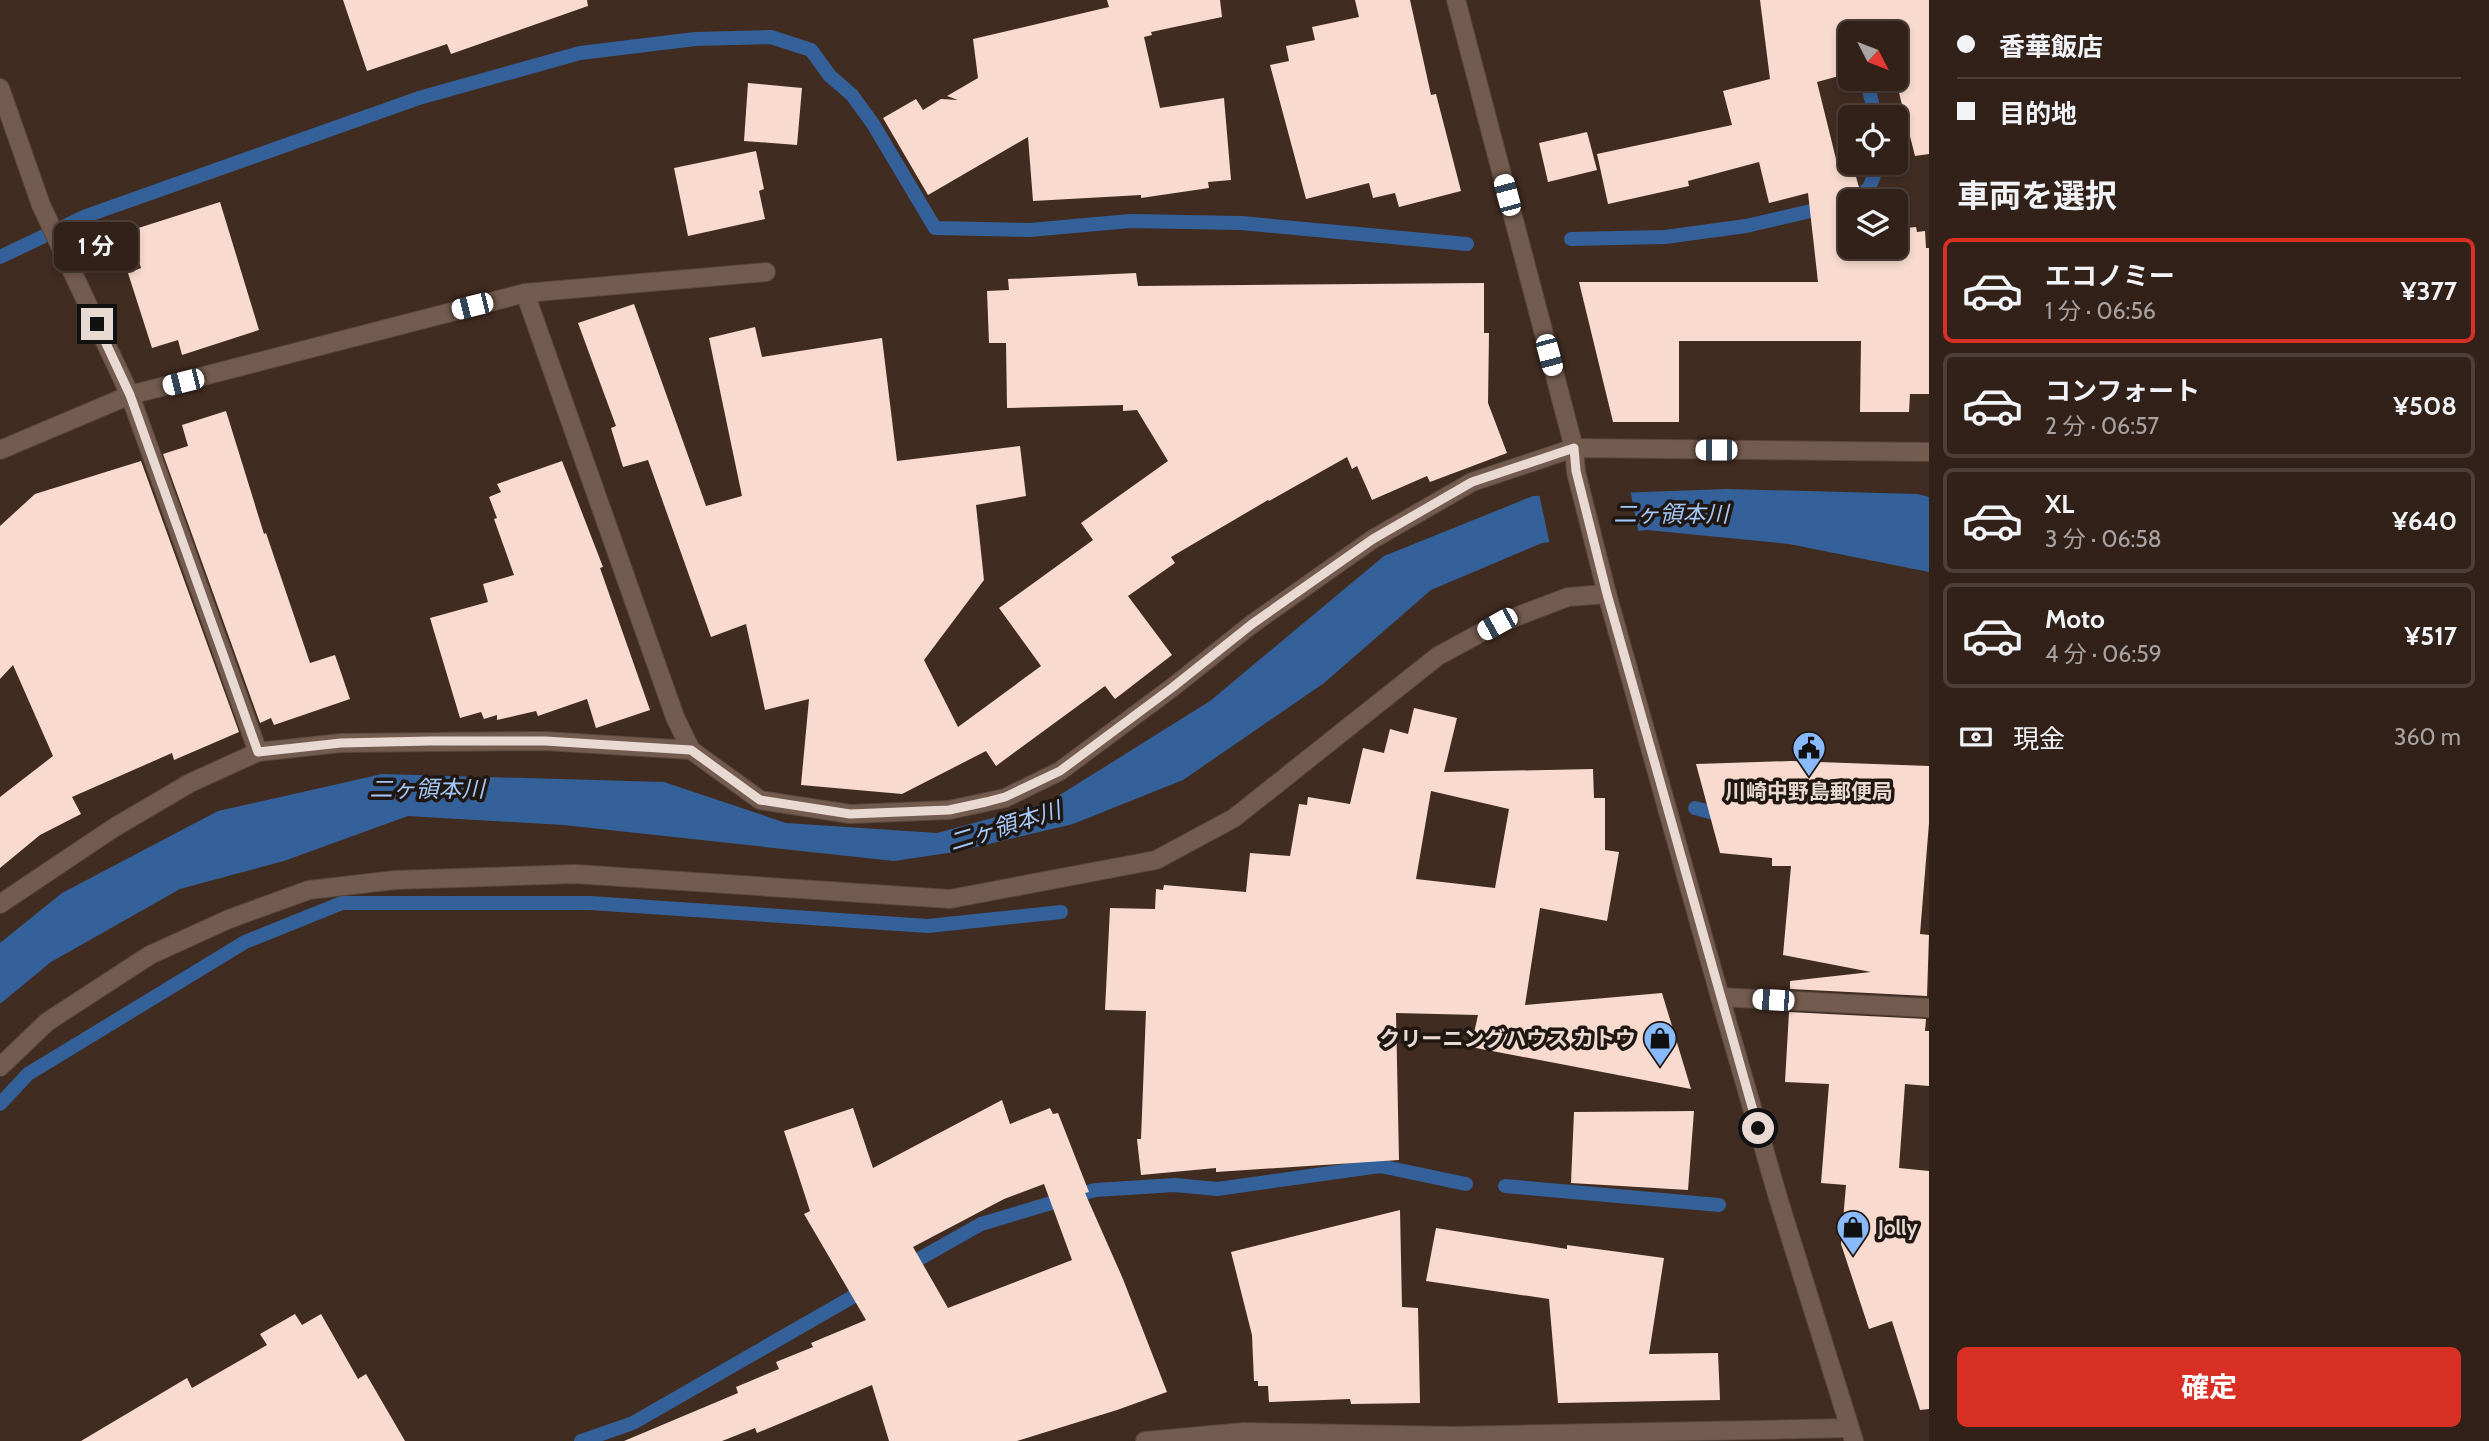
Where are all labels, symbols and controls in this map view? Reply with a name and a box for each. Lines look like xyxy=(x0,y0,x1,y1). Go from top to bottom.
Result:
north arrow xyxy=(1838,21,1908,91)
map controls xyxy=(1838,21,1908,259)
text: 香華飯店 xyxy=(1999,31,2103,63)
text: 目的地 xyxy=(1999,98,2077,130)
button: locate xyxy=(1838,105,1908,175)
car xyxy=(1492,172,1523,218)
text: 車両を選択 xyxy=(1957,176,2117,215)
button: layers xyxy=(1838,189,1908,259)
callout: 1 分 xyxy=(55,222,139,272)
text: 1 分 xyxy=(78,232,114,260)
icon: car xyxy=(1961,259,2024,322)
text: エコノミー xyxy=(2045,260,2175,292)
text: ¥377 xyxy=(2401,275,2457,307)
car xyxy=(450,291,495,321)
text: 1 分 · 06:56 xyxy=(2045,297,2156,325)
route end xyxy=(81,308,113,340)
car xyxy=(1534,332,1565,378)
car xyxy=(161,367,206,397)
icon: car xyxy=(1961,374,2024,437)
text: コンフォート xyxy=(2045,375,2200,407)
text: ¥508 xyxy=(2393,390,2457,422)
text: 2 分 · 06:57 xyxy=(2045,412,2159,440)
car xyxy=(1696,440,1738,461)
text: XL xyxy=(2045,488,2074,520)
icon: car xyxy=(1961,489,2024,552)
water label: 二ヶ領本川 xyxy=(1614,500,1732,528)
text: ¥640 xyxy=(2392,505,2457,537)
text: 3 分 · 06:58 xyxy=(2045,525,2162,553)
text: Moto xyxy=(2045,603,2105,635)
icon: car xyxy=(1961,604,2024,667)
car xyxy=(1474,605,1521,643)
text: ¥517 xyxy=(2404,620,2457,652)
text: 4 分 · 06:59 xyxy=(2045,640,2162,668)
icon: cash xyxy=(1957,718,1995,756)
text: 現金 xyxy=(2013,723,2065,755)
text: 360 m xyxy=(2394,723,2461,751)
public building icon: 川崎中野島郵便局 xyxy=(1790,729,1828,778)
water label: 二ヶ領本川 xyxy=(370,775,488,803)
place label: 川崎中野島郵便局 xyxy=(1725,779,1893,804)
water label: 二ヶ領本川 xyxy=(946,795,1067,856)
car xyxy=(1752,988,1795,1012)
shop icon: クリーニングハウス カトウ xyxy=(1641,1019,1679,1068)
place label: クリーニングハウス カトウ xyxy=(1379,1026,1636,1051)
route start xyxy=(1742,1112,1774,1144)
shop icon: Jolly xyxy=(1834,1208,1872,1257)
place label: Jolly xyxy=(1877,1215,1919,1240)
button: 確定 xyxy=(1957,1347,2461,1427)

